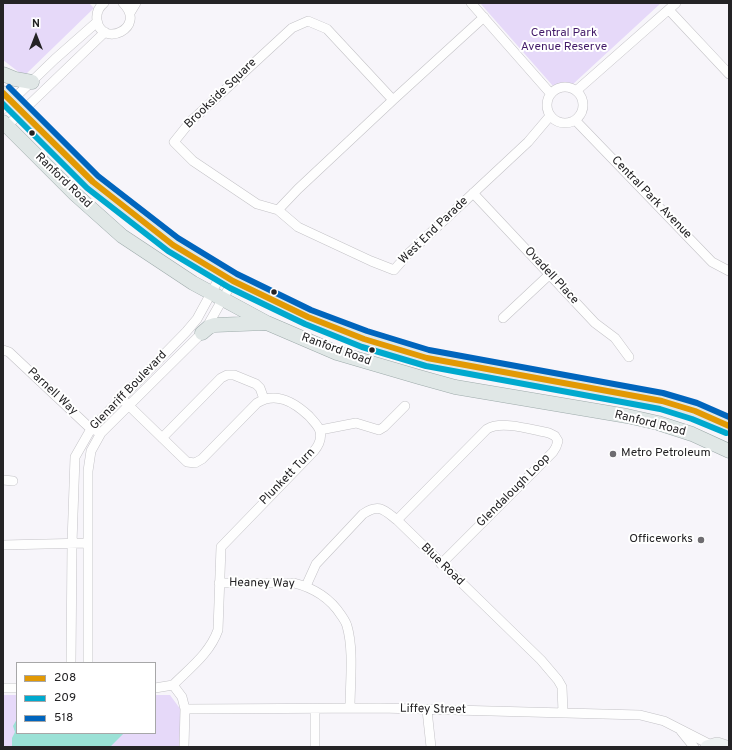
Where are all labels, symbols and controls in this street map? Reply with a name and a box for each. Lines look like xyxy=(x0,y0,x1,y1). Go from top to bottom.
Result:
north arrow xyxy=(16,16,56,56)
text: N xyxy=(32,17,40,31)
park label: Central Park Avenue Reserve xyxy=(521,27,607,55)
street label: Brookside Square xyxy=(182,56,260,132)
unlabelled marker xyxy=(27,128,37,138)
street label: Ranford Road xyxy=(32,150,94,212)
street label: Central Park Avenue xyxy=(608,154,694,242)
street label: West End Parade xyxy=(396,194,472,268)
street label: Ovadell Place xyxy=(521,244,581,308)
unlabelled marker xyxy=(269,287,279,297)
street label: Ranford Road xyxy=(299,331,373,369)
unlabelled marker xyxy=(367,345,377,355)
street label: Glenariff Boulevard xyxy=(88,349,170,433)
street label: Parnell Way xyxy=(24,365,80,419)
street label: Ranford Road xyxy=(613,408,687,440)
street label: Plunkett Turn xyxy=(257,446,319,508)
place label: Metro Petroleum xyxy=(621,447,711,461)
marker: Metro Petroleum xyxy=(608,449,618,459)
street label: Glendalough Loop xyxy=(474,451,554,531)
place label: Officeworks xyxy=(629,533,693,547)
marker: Officeworks xyxy=(696,535,706,545)
street label: Blue Road xyxy=(417,541,467,589)
street label: Heaney Way xyxy=(229,576,295,592)
legend xyxy=(16,662,156,734)
text: 208 xyxy=(54,670,76,686)
text: 209 xyxy=(54,690,76,706)
street label: Liffey Street xyxy=(400,702,466,718)
text: 518 xyxy=(54,710,73,726)

